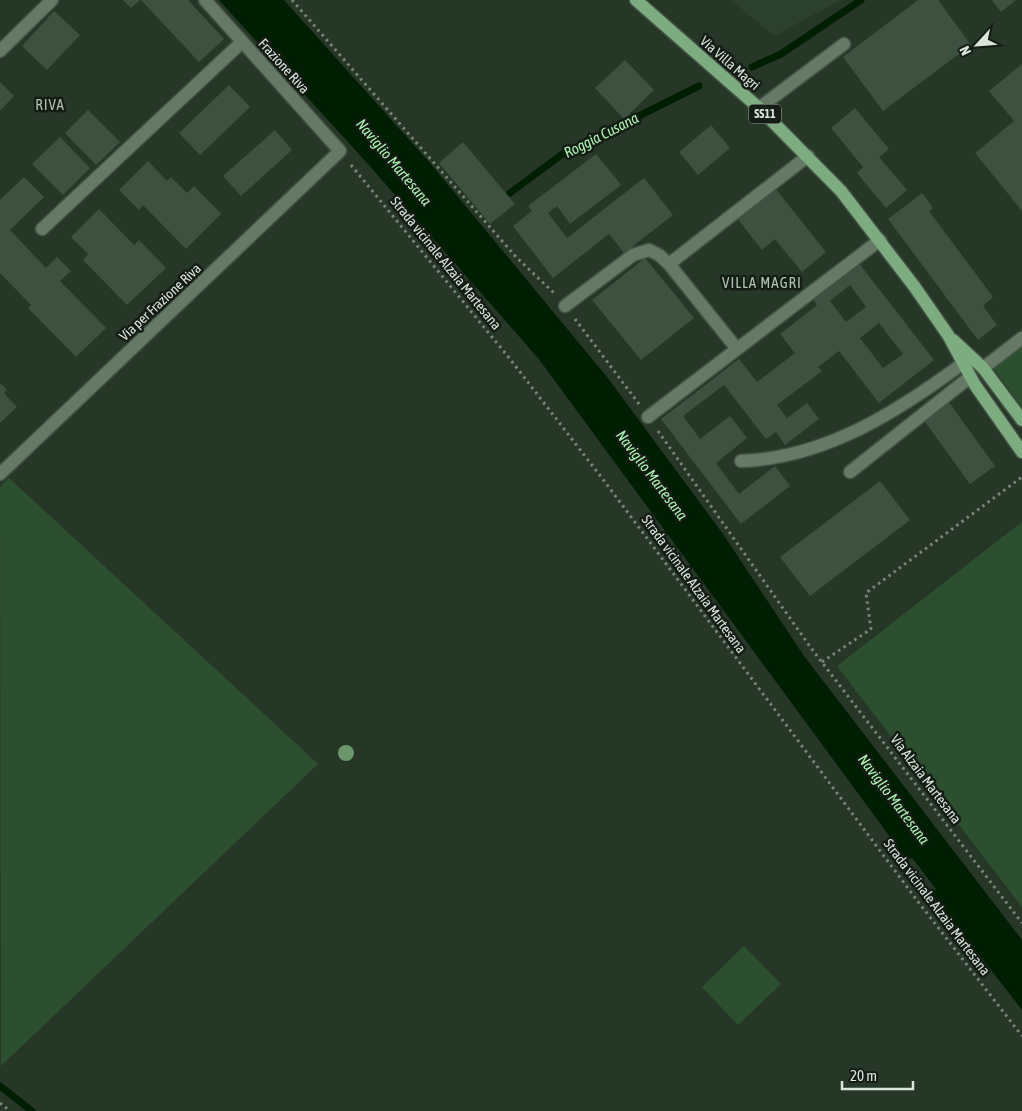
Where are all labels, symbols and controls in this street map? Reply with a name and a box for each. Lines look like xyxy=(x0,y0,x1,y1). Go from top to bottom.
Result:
north arrow xyxy=(952,20,1002,70)
street label: Via Villa Magri xyxy=(697,33,763,93)
street label: Frazione Riva xyxy=(255,35,313,97)
text: N xyxy=(956,43,974,58)
district label: RIVA xyxy=(35,96,65,113)
road number: SS11 xyxy=(749,105,781,124)
water label: Roggia Cusana xyxy=(561,109,641,161)
water label: Naviglio Martesana xyxy=(353,115,435,209)
street label: Strada vicinale Alzaia Martesana xyxy=(387,193,505,333)
street label: Via per Frazione Riva xyxy=(116,260,204,344)
district label: VILLA MAGRI xyxy=(722,274,802,291)
water label: Naviglio Martesana xyxy=(613,427,691,523)
street label: Strada vicinale Alzaia Martesana xyxy=(639,512,749,656)
street label: Via Alzaia Martesana xyxy=(887,731,965,827)
water label: Naviglio Martesana xyxy=(855,751,933,847)
street label: Strada vicinale Alzaia Martesana xyxy=(881,836,993,978)
scale bar xyxy=(842,1058,913,1090)
text: 20 m xyxy=(850,1067,877,1084)

